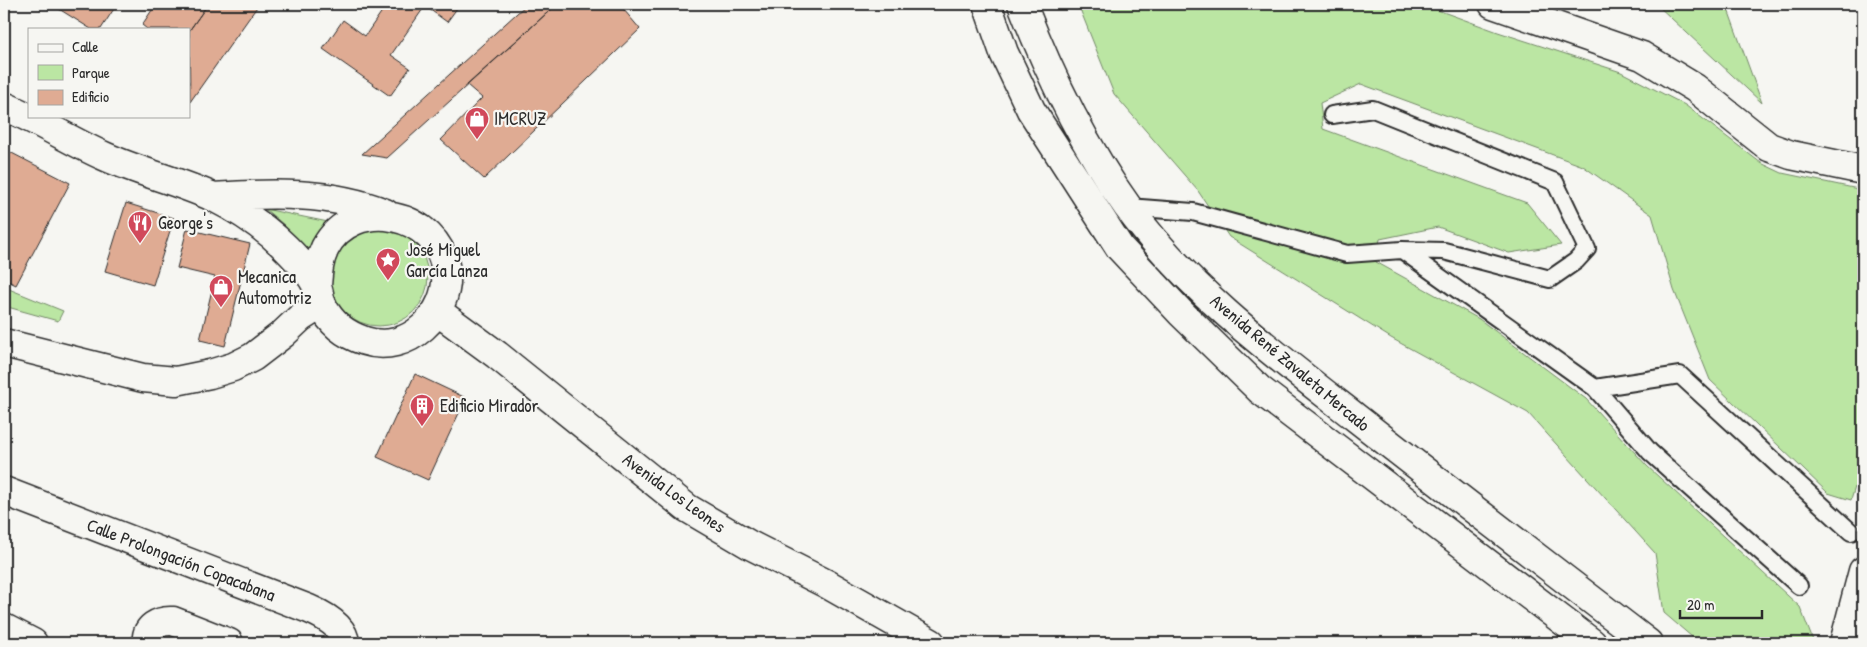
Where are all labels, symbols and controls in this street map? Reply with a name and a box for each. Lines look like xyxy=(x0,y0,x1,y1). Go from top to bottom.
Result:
legend xyxy=(28,28,190,118)
text: Calle xyxy=(72,36,99,57)
text: Parque xyxy=(72,62,110,83)
text: Edificio xyxy=(72,86,109,107)
shop icon: IMCRUZ xyxy=(464,106,490,140)
place label: IMCRUZ xyxy=(494,106,546,131)
restaurant icon: George's xyxy=(127,210,153,244)
place label: George's xyxy=(158,210,213,235)
place label: José Miguel García Lanza xyxy=(406,237,488,283)
place icon: José Miguel García Lanza xyxy=(375,247,401,281)
place label: Mecanica Automotriz xyxy=(238,264,312,310)
shop icon: Mecanica Automotriz xyxy=(208,274,234,308)
street label: Avenida René Zavaleta Mercado xyxy=(1205,288,1375,437)
building icon: Edificio Mirador xyxy=(409,393,435,427)
place label: Edificio Mirador xyxy=(440,393,539,418)
street label: Avenida Los Leones xyxy=(618,447,731,539)
street label: Calle Prolongación Copacabana xyxy=(83,512,279,607)
scale bar xyxy=(1680,587,1762,619)
text: 20 m xyxy=(1687,594,1714,615)

